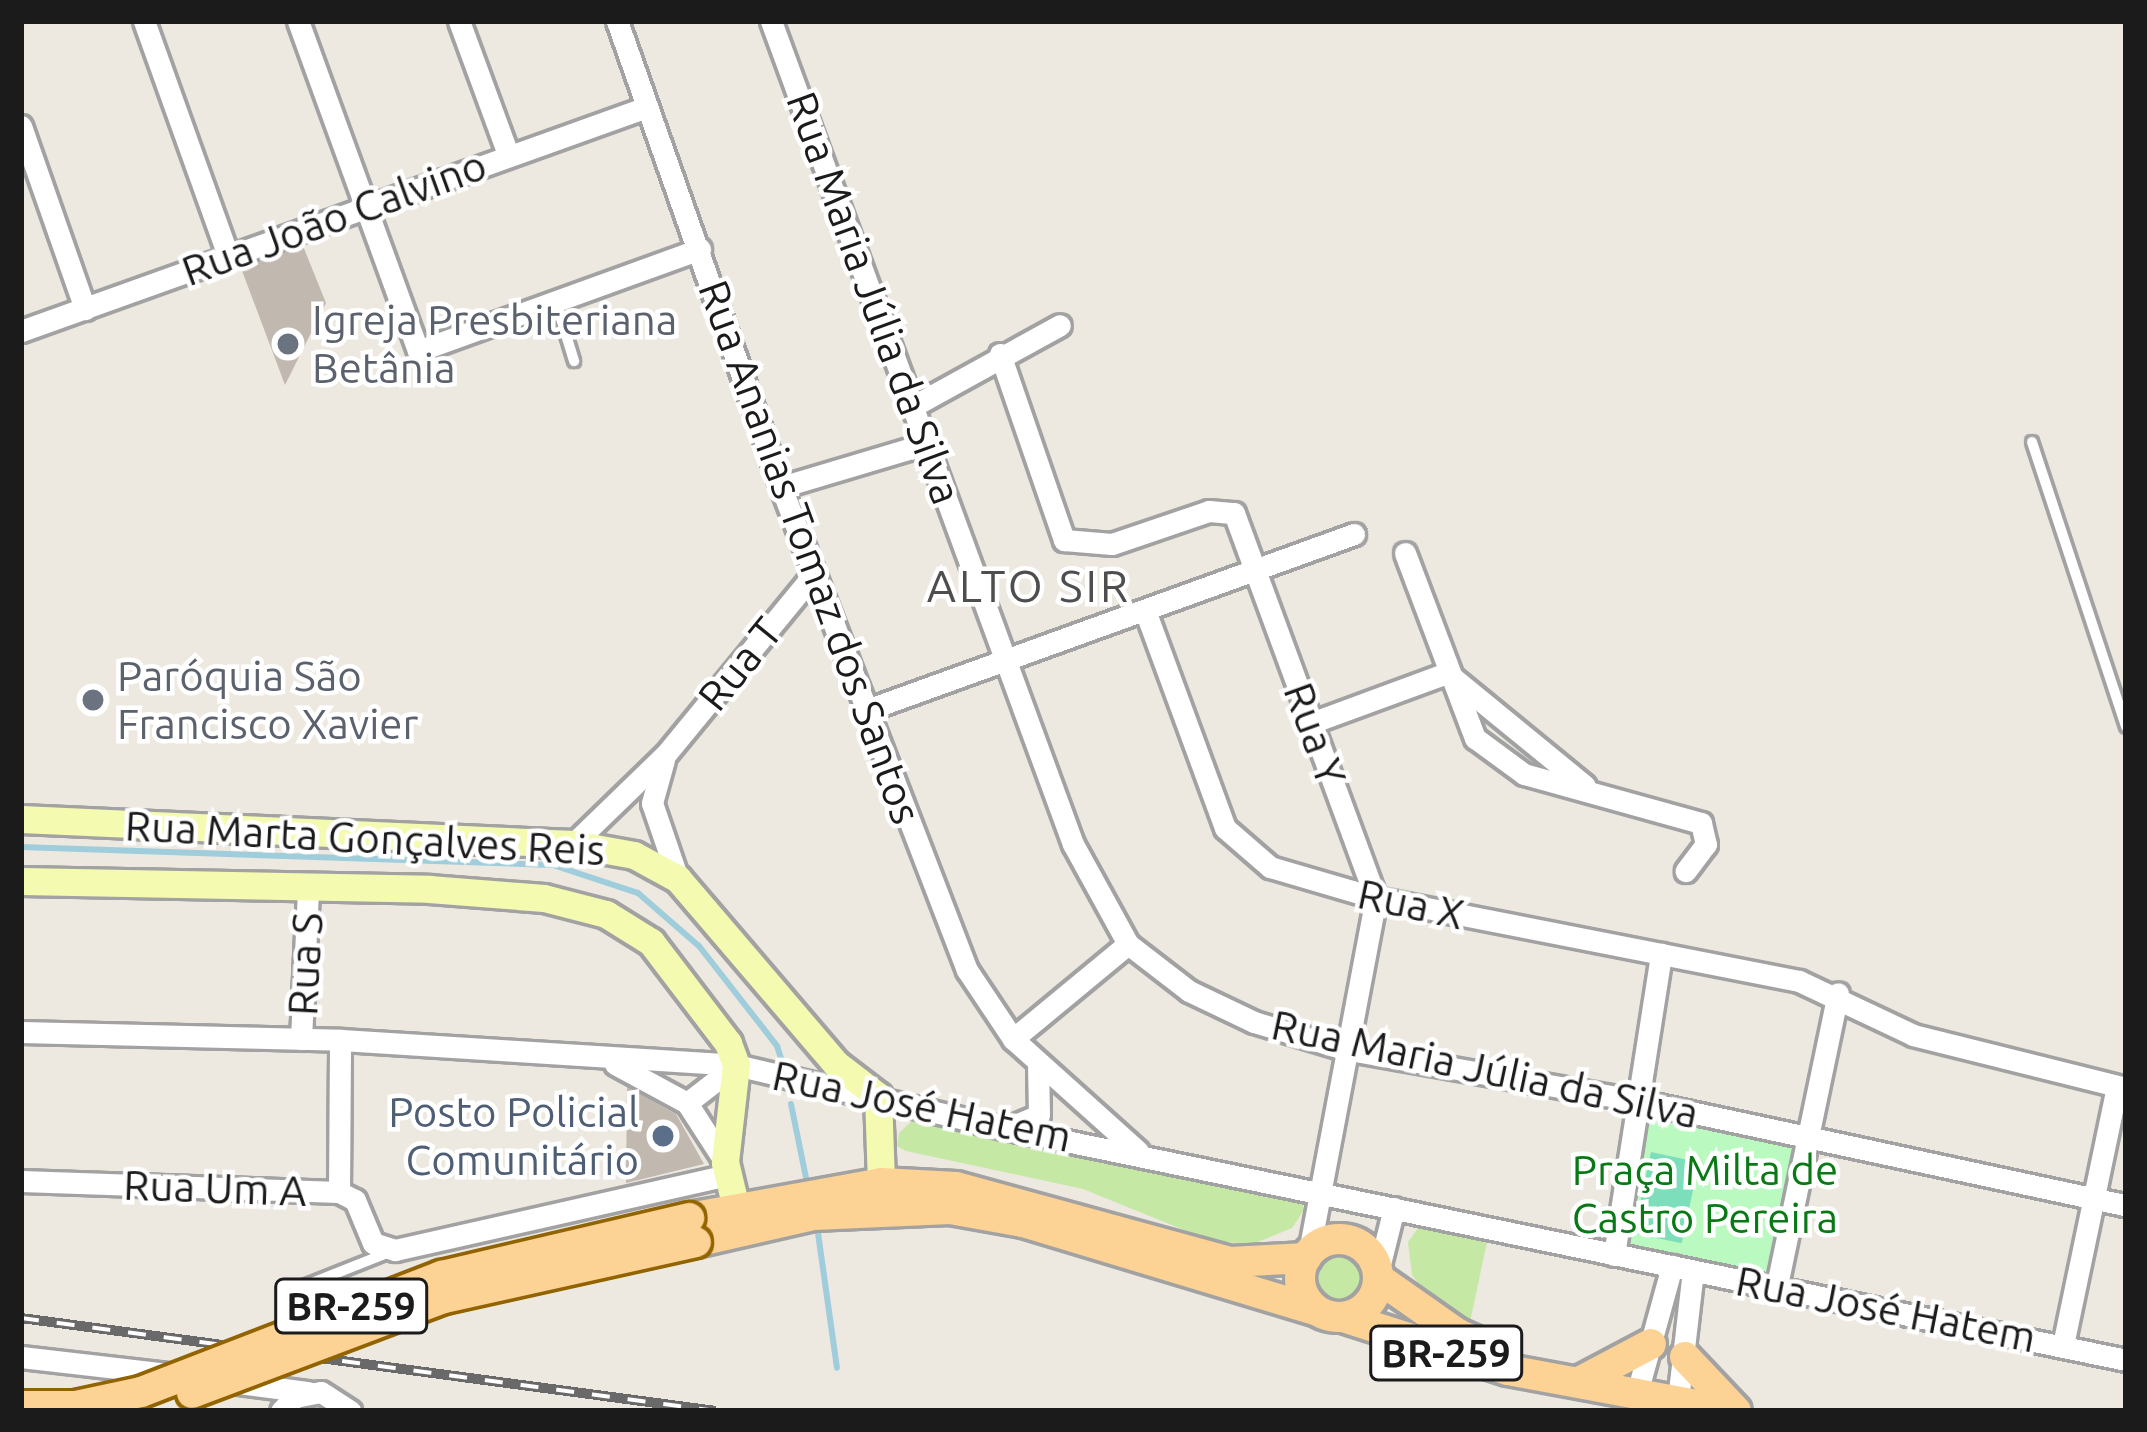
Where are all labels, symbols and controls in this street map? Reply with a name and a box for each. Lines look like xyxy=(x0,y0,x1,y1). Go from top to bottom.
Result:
street label: Rua Maria Júlia da Silva xyxy=(776,85,972,511)
street label: Rua João Calvino xyxy=(175,140,493,296)
street label: Rua Ananias Tomaz dos Santos xyxy=(688,274,932,830)
place label: Igreja Presbiteriana Betânia xyxy=(312,295,677,394)
marker: Igreja Presbiteriana Betânia xyxy=(275,331,301,357)
district label: ALTO SIR xyxy=(927,559,1131,613)
street label: Rua T xyxy=(687,607,793,721)
place label: Paróquia São Francisco Xavier xyxy=(117,651,418,750)
street label: Rua Y xyxy=(1273,676,1357,792)
marker: Paróquia São Francisco Xavier xyxy=(80,687,106,713)
street label: Rua Marta Gonçalves Reis xyxy=(124,800,606,876)
street label: Rua X xyxy=(1353,868,1469,940)
street label: Rua S xyxy=(277,911,333,1017)
street label: Rua Maria Júlia da Silva xyxy=(1267,999,1703,1139)
street label: Rua José Hatem xyxy=(768,1050,1076,1162)
place label: Posto Policial Comunitário xyxy=(388,1087,639,1186)
marker: Posto Policial Comunitário xyxy=(650,1123,676,1149)
park label: Praça Milta de Castro Pereira xyxy=(1572,1145,1838,1244)
street label: Rua Um A xyxy=(123,1160,307,1216)
street label: Rua José Hatem xyxy=(1732,1255,2040,1363)
road number: BR-259 xyxy=(273,1273,429,1339)
road number: BR-259 xyxy=(1368,1320,1524,1386)

